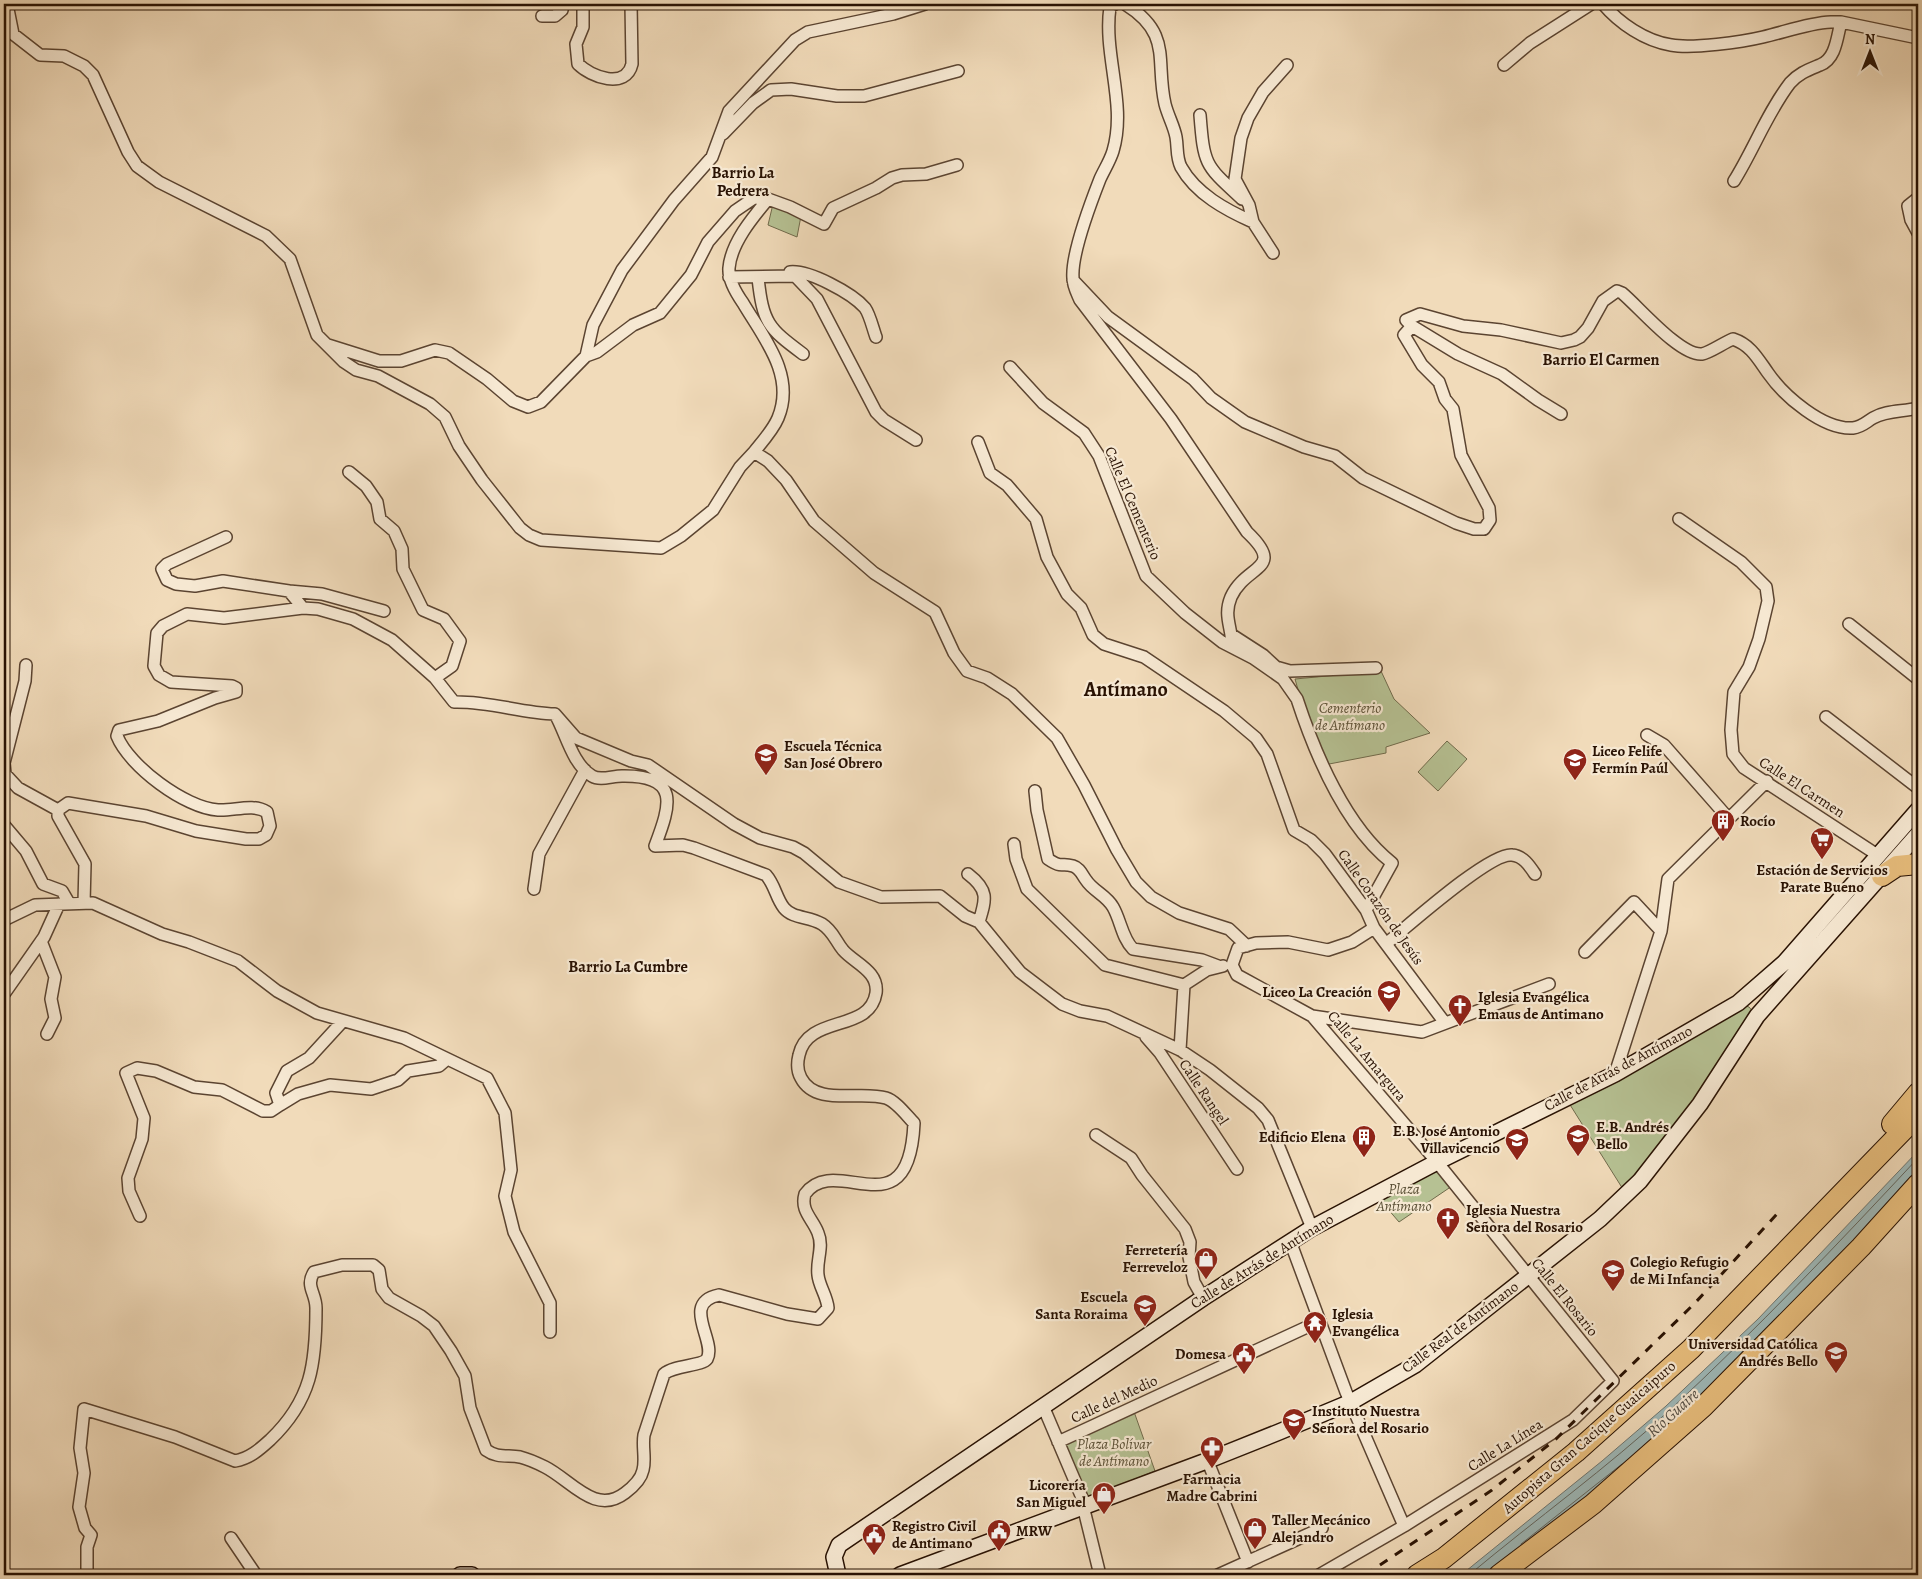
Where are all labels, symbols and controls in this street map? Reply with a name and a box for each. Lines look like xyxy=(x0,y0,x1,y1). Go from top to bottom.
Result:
north arrow xyxy=(1844,28,1894,78)
text: N xyxy=(1865,30,1875,49)
district label: Barrio La Pedrera xyxy=(712,162,775,202)
district label: Barrio El Carmen xyxy=(1542,349,1660,371)
street label: Calle El Cementerio xyxy=(1100,443,1166,563)
district label: Antímano xyxy=(1083,676,1168,703)
park label: Cementerio de Antímano xyxy=(1315,698,1385,735)
place label: Escuela Técnica San José Obrero xyxy=(784,736,883,773)
place label: Liceo Felife Fermín Paúl xyxy=(1592,741,1668,778)
school or university icon: Escuela Técnica San José Obrero xyxy=(753,742,779,776)
school or university icon: Liceo Felife Fermín Paúl xyxy=(1562,747,1588,781)
street label: Calle El Carmen xyxy=(1755,752,1849,822)
building icon: Rocío xyxy=(1710,808,1736,842)
place label: Rocío xyxy=(1740,811,1776,831)
supermarket icon: Estación de Servicios Parate Bueno xyxy=(1809,826,1835,860)
street label: Calle Corazón de Jesús xyxy=(1334,845,1428,969)
place label: Estación de Servicios Parate Bueno xyxy=(1756,860,1888,897)
district label: Barrio La Cumbre xyxy=(568,956,688,978)
school or university icon: Liceo La Creación xyxy=(1376,979,1402,1013)
place label: Liceo La Creación xyxy=(1262,982,1373,1002)
place label: Iglesia Evangélica Emaus de Antimano xyxy=(1478,987,1604,1024)
church icon: Iglesia Evangélica Emaus de Antimano xyxy=(1447,993,1473,1027)
street label: Calle La Amargura xyxy=(1323,1006,1411,1106)
street label: Calle de Atrás de Antímano xyxy=(1540,1020,1696,1116)
street label: Calle Rangel xyxy=(1175,1055,1234,1129)
place label: E.B. Andrés Bello xyxy=(1596,1117,1669,1154)
place label: E.B. José Antonio Villavicencio xyxy=(1393,1121,1500,1158)
school or university icon: E.B. Andrés Bello xyxy=(1565,1123,1591,1157)
building icon: Edificio Elena xyxy=(1351,1124,1377,1158)
place label: Edificio Elena xyxy=(1259,1127,1347,1147)
school or university icon: E.B. José Antonio Villavicencio xyxy=(1504,1127,1530,1161)
park label: Plaza Antímano xyxy=(1375,1179,1432,1216)
place label: Iglesia Nuestra Señora del Rosario xyxy=(1466,1200,1583,1237)
church icon: Iglesia Nuestra Señora del Rosario xyxy=(1435,1206,1461,1240)
street label: Calle de Atrás de Antímano xyxy=(1187,1209,1337,1313)
place label: Ferretería Ferreveloz xyxy=(1122,1240,1189,1277)
shop icon: Ferretería Ferreveloz xyxy=(1193,1246,1219,1280)
place label: Colegio Refugio de Mi Infancia xyxy=(1630,1252,1729,1289)
street label: Calle El Rosario xyxy=(1527,1254,1603,1340)
school or university icon: Colegio Refugio de Mi Infancia xyxy=(1600,1258,1626,1292)
street label: Calle Real de Antímano xyxy=(1398,1277,1522,1377)
place label: Escuela Santa Roraima xyxy=(1035,1287,1129,1324)
school or university icon: Escuela Santa Roraima xyxy=(1132,1293,1158,1327)
place label: Iglesia Evangélica xyxy=(1332,1304,1400,1341)
temple icon: Iglesia Evangélica xyxy=(1302,1310,1328,1344)
place label: Universidad Católica Andrés Bello xyxy=(1688,1334,1819,1371)
school or university icon: Universidad Católica Andrés Bello xyxy=(1823,1340,1849,1374)
public building icon: Domesa xyxy=(1231,1341,1257,1375)
place label: Domesa xyxy=(1175,1344,1227,1364)
street label: Autopista Gran Cacique Guaicaipuro xyxy=(1497,1356,1680,1519)
street label: Calle del Medio xyxy=(1067,1370,1161,1428)
water label: Río Guaire xyxy=(1642,1384,1704,1442)
place label: Instituto Nuestra Señora del Rosario xyxy=(1312,1401,1429,1438)
school or university icon: Instituto Nuestra Señora del Rosario xyxy=(1281,1407,1307,1441)
street label: Calle La Línea xyxy=(1464,1414,1546,1476)
park label: Plaza Bolívar de Antímano xyxy=(1077,1434,1152,1471)
pharmacy icon: Farmacia Madre Cabrini xyxy=(1199,1435,1225,1469)
place label: Farmacia Madre Cabrini xyxy=(1167,1469,1258,1506)
place label: Licorería San Miguel xyxy=(1016,1475,1087,1512)
shop icon: Licorería San Miguel xyxy=(1091,1481,1117,1515)
place label: Taller Mecánico Alejandro xyxy=(1271,1510,1371,1547)
place label: Registro Civil de Antimano xyxy=(892,1516,976,1553)
shop icon: Taller Mecánico Alejandro xyxy=(1242,1516,1268,1550)
public building icon: MRW xyxy=(986,1518,1012,1552)
place label: MRW xyxy=(1016,1521,1053,1541)
public building icon: Registro Civil de Antimano xyxy=(861,1522,887,1556)

